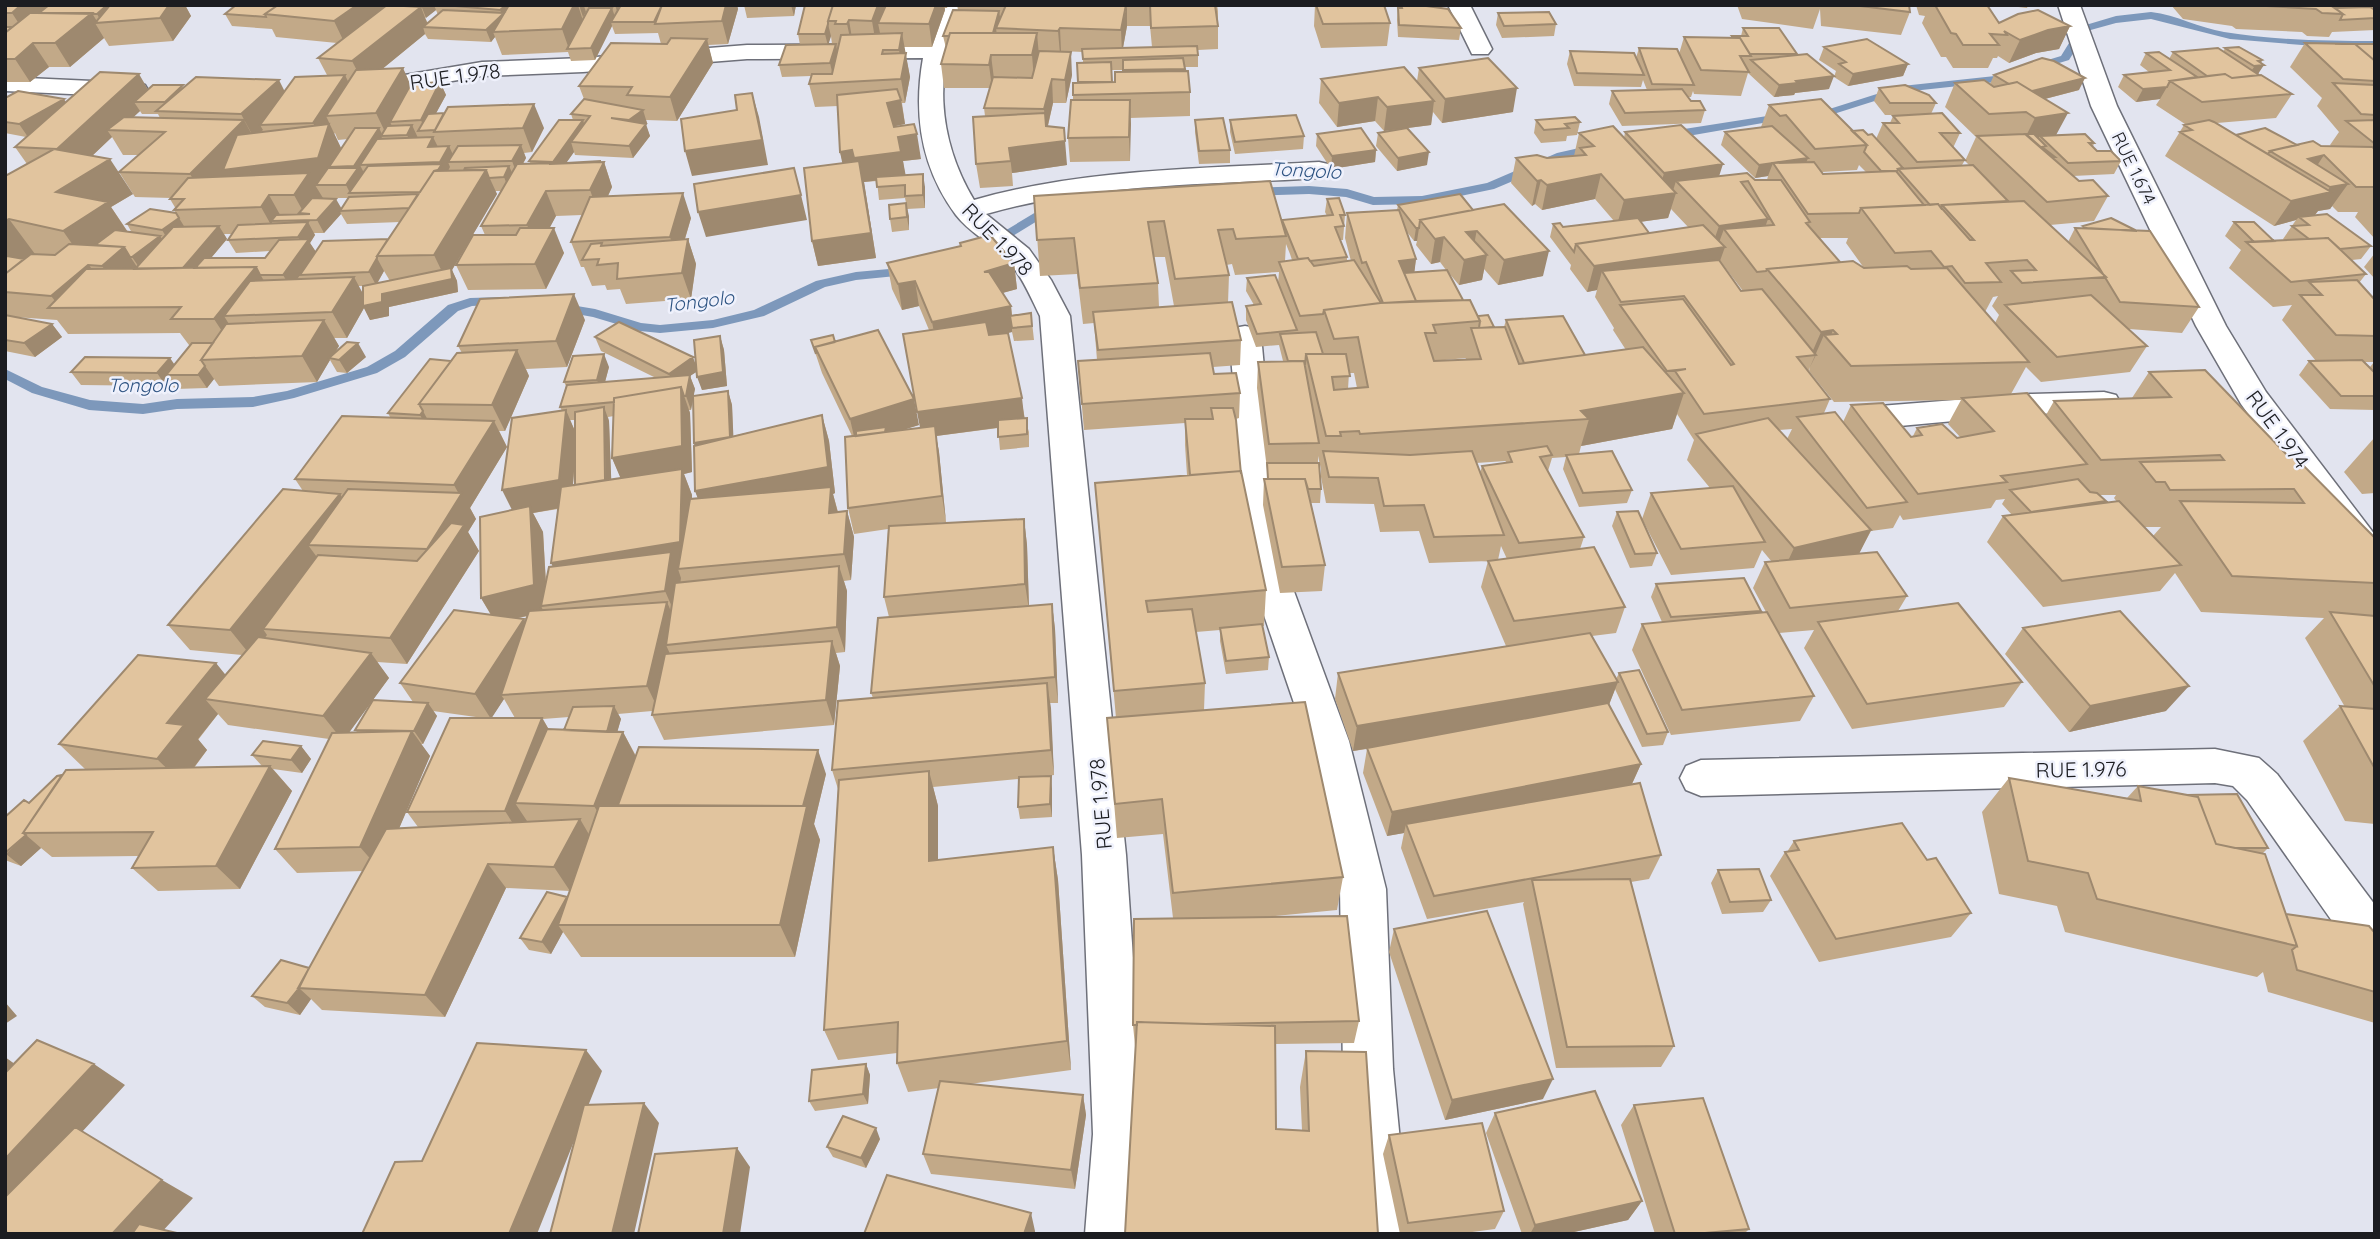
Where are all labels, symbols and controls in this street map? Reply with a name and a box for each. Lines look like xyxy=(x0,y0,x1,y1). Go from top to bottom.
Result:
street label: RUE 1.978 xyxy=(408,57,502,95)
street label: RUE 1.674 xyxy=(2107,128,2161,208)
water label: Tongolo xyxy=(1270,156,1343,184)
street label: RUE 1.978 xyxy=(957,197,1039,281)
water label: Tongolo xyxy=(663,285,737,317)
water label: Tongolo xyxy=(108,373,180,397)
street label: RUE 1.974 xyxy=(2241,385,2315,473)
street label: RUE 1.976 xyxy=(2035,755,2127,783)
street label: RUE 1.978 xyxy=(1083,757,1117,851)

